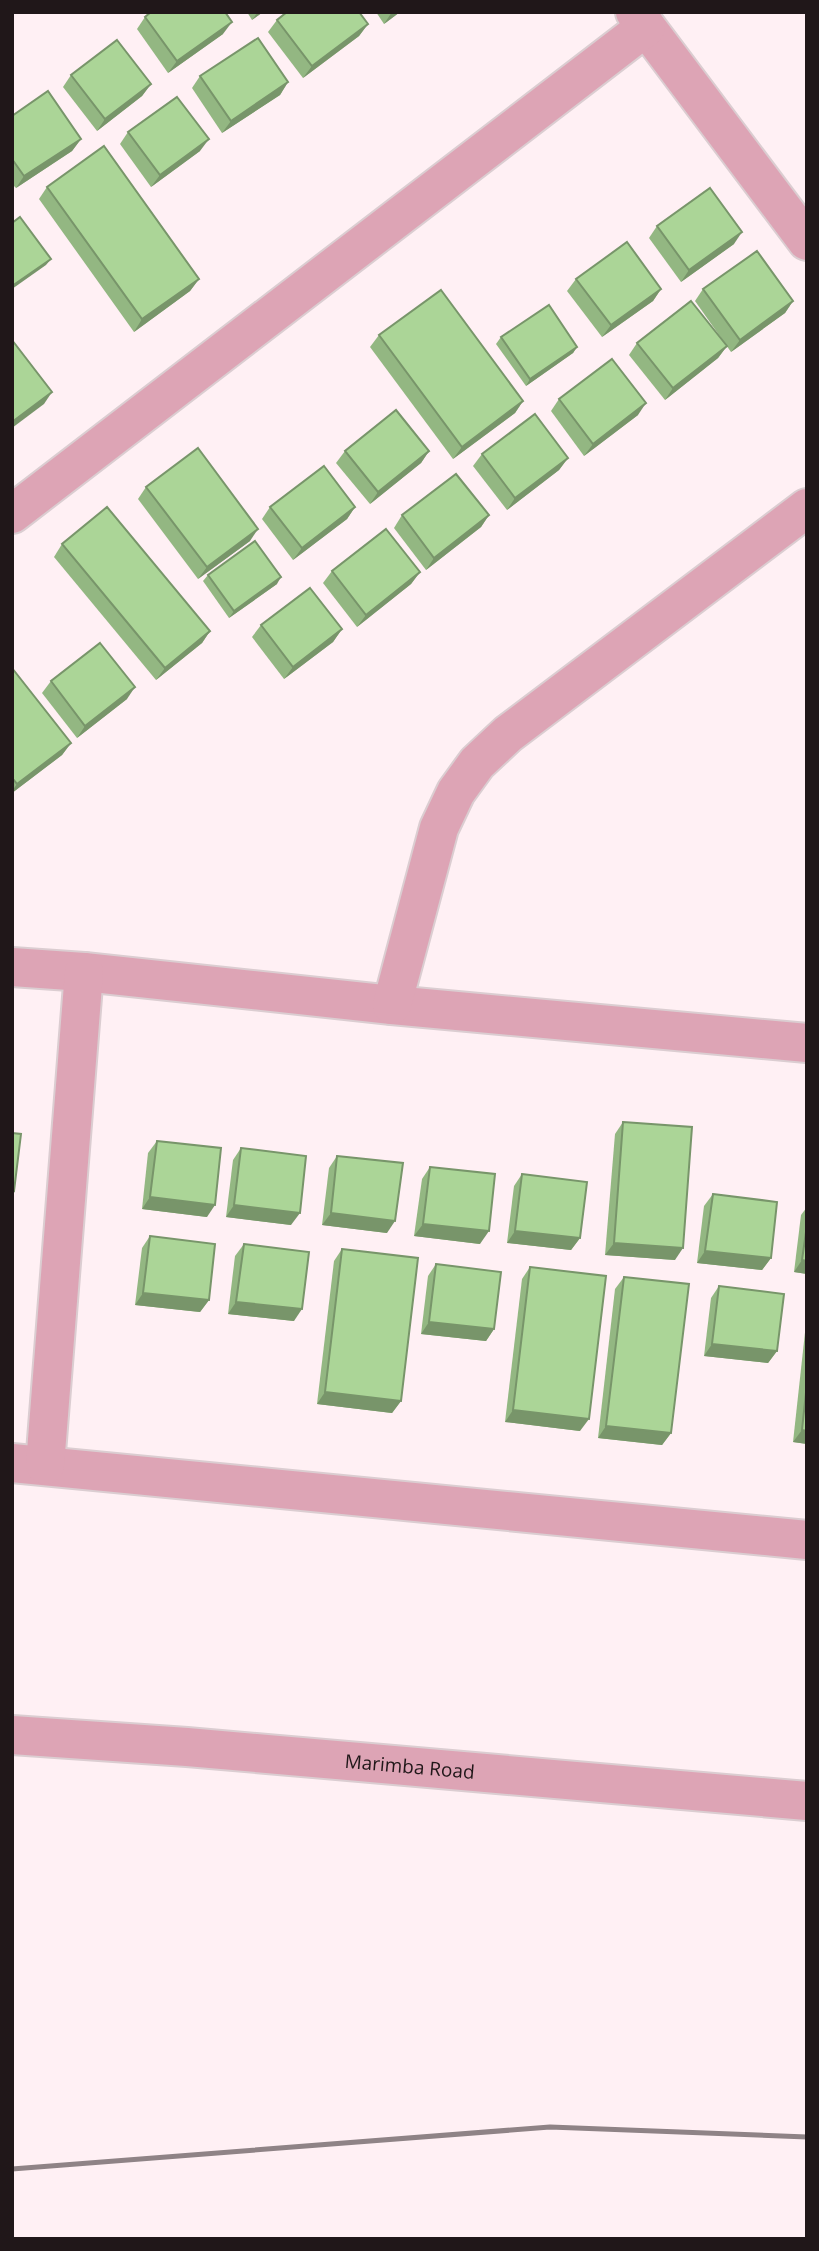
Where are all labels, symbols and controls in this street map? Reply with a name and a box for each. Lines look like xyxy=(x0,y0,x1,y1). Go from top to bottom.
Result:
street label: Marimba Road xyxy=(344,1748,476,1785)

